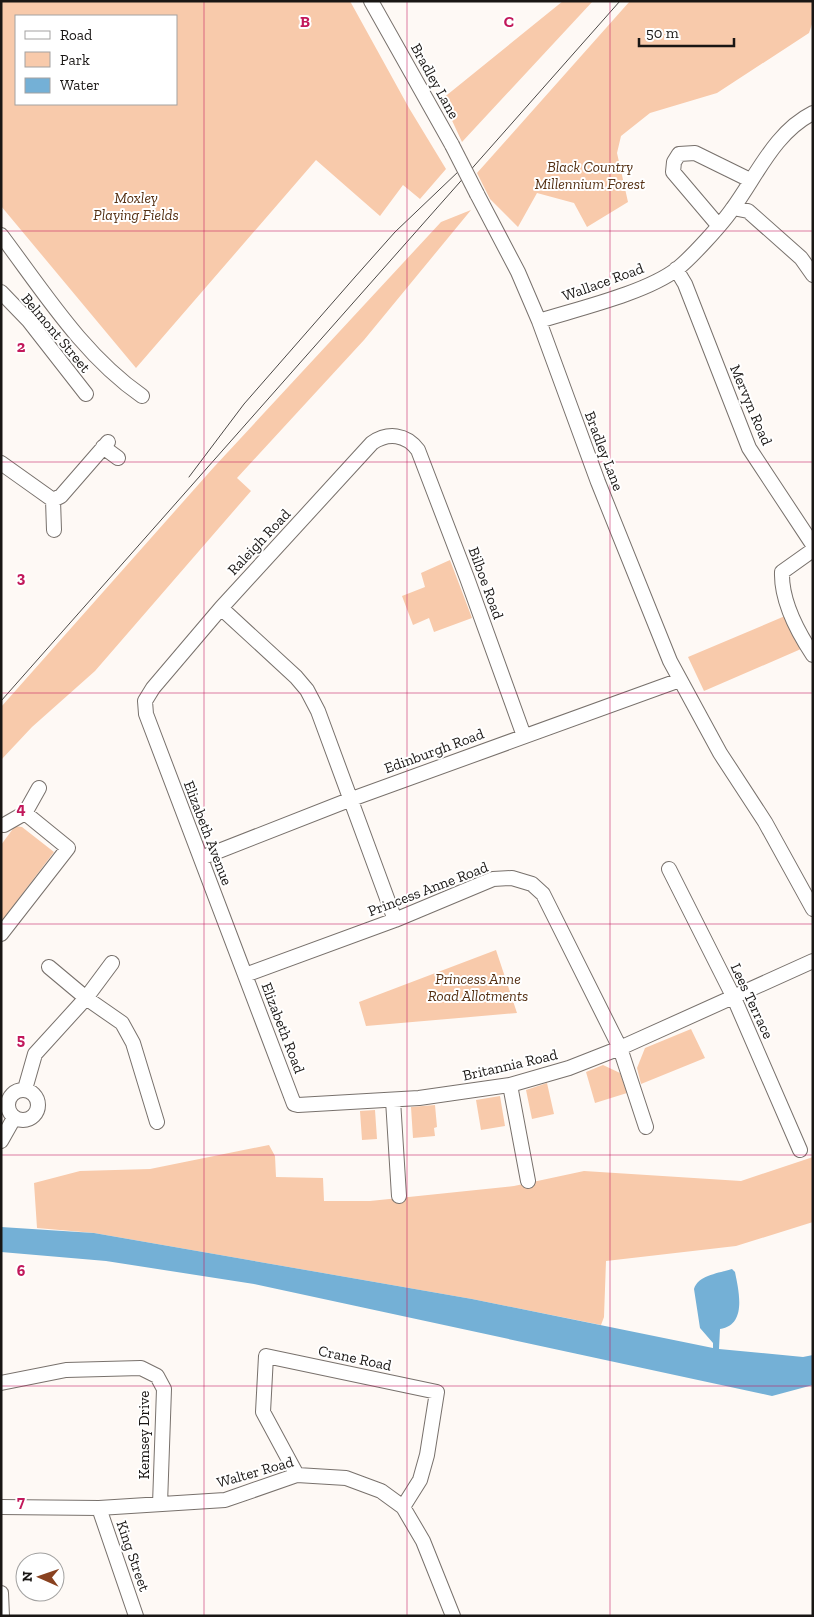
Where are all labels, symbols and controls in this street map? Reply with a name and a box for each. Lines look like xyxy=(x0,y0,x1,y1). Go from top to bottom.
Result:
text: B xyxy=(300,12,310,31)
text: C xyxy=(504,12,514,31)
legend xyxy=(15,15,178,105)
scale bar xyxy=(639,15,734,47)
text: 50 m xyxy=(646,24,679,42)
text: Road xyxy=(60,26,93,44)
street label: Bradley Lane xyxy=(407,40,463,122)
text: Park xyxy=(60,51,90,69)
text: Water xyxy=(60,76,100,94)
park label: Black Country Millennium Forest xyxy=(535,158,645,193)
park label: Moxley Playing Fields xyxy=(93,189,179,224)
street label: Wallace Road xyxy=(560,259,647,305)
street label: Belmont Street xyxy=(18,290,95,377)
text: 2 xyxy=(17,337,26,356)
street label: Mervyn Road xyxy=(726,362,776,449)
street label: Bradley Lane xyxy=(581,409,627,493)
street label: Raleigh Road xyxy=(224,505,295,579)
street label: Bilboe Road xyxy=(465,544,508,622)
text: 3 xyxy=(17,568,26,587)
street label: Edinburgh Road xyxy=(382,724,487,777)
street label: Elizabeth Avenue xyxy=(180,778,236,888)
text: 4 xyxy=(16,799,26,818)
street label: Princess Anne Road xyxy=(365,857,491,920)
street label: Lees Terrace xyxy=(727,960,777,1042)
park label: Princess Anne Road Allotments xyxy=(428,970,528,1005)
street label: Elizabeth Road xyxy=(257,980,309,1077)
text: 5 xyxy=(17,1030,25,1049)
street label: Britannia Road xyxy=(461,1045,560,1085)
text: 6 xyxy=(17,1261,26,1280)
street label: Crane Road xyxy=(317,1341,394,1375)
street label: Kemsey Drive xyxy=(135,1391,153,1479)
street label: Walter Road xyxy=(215,1452,296,1492)
text: 7 xyxy=(17,1492,25,1511)
street label: King Street xyxy=(113,1518,154,1594)
north arrow xyxy=(15,1552,65,1602)
text: N xyxy=(19,1571,36,1582)

